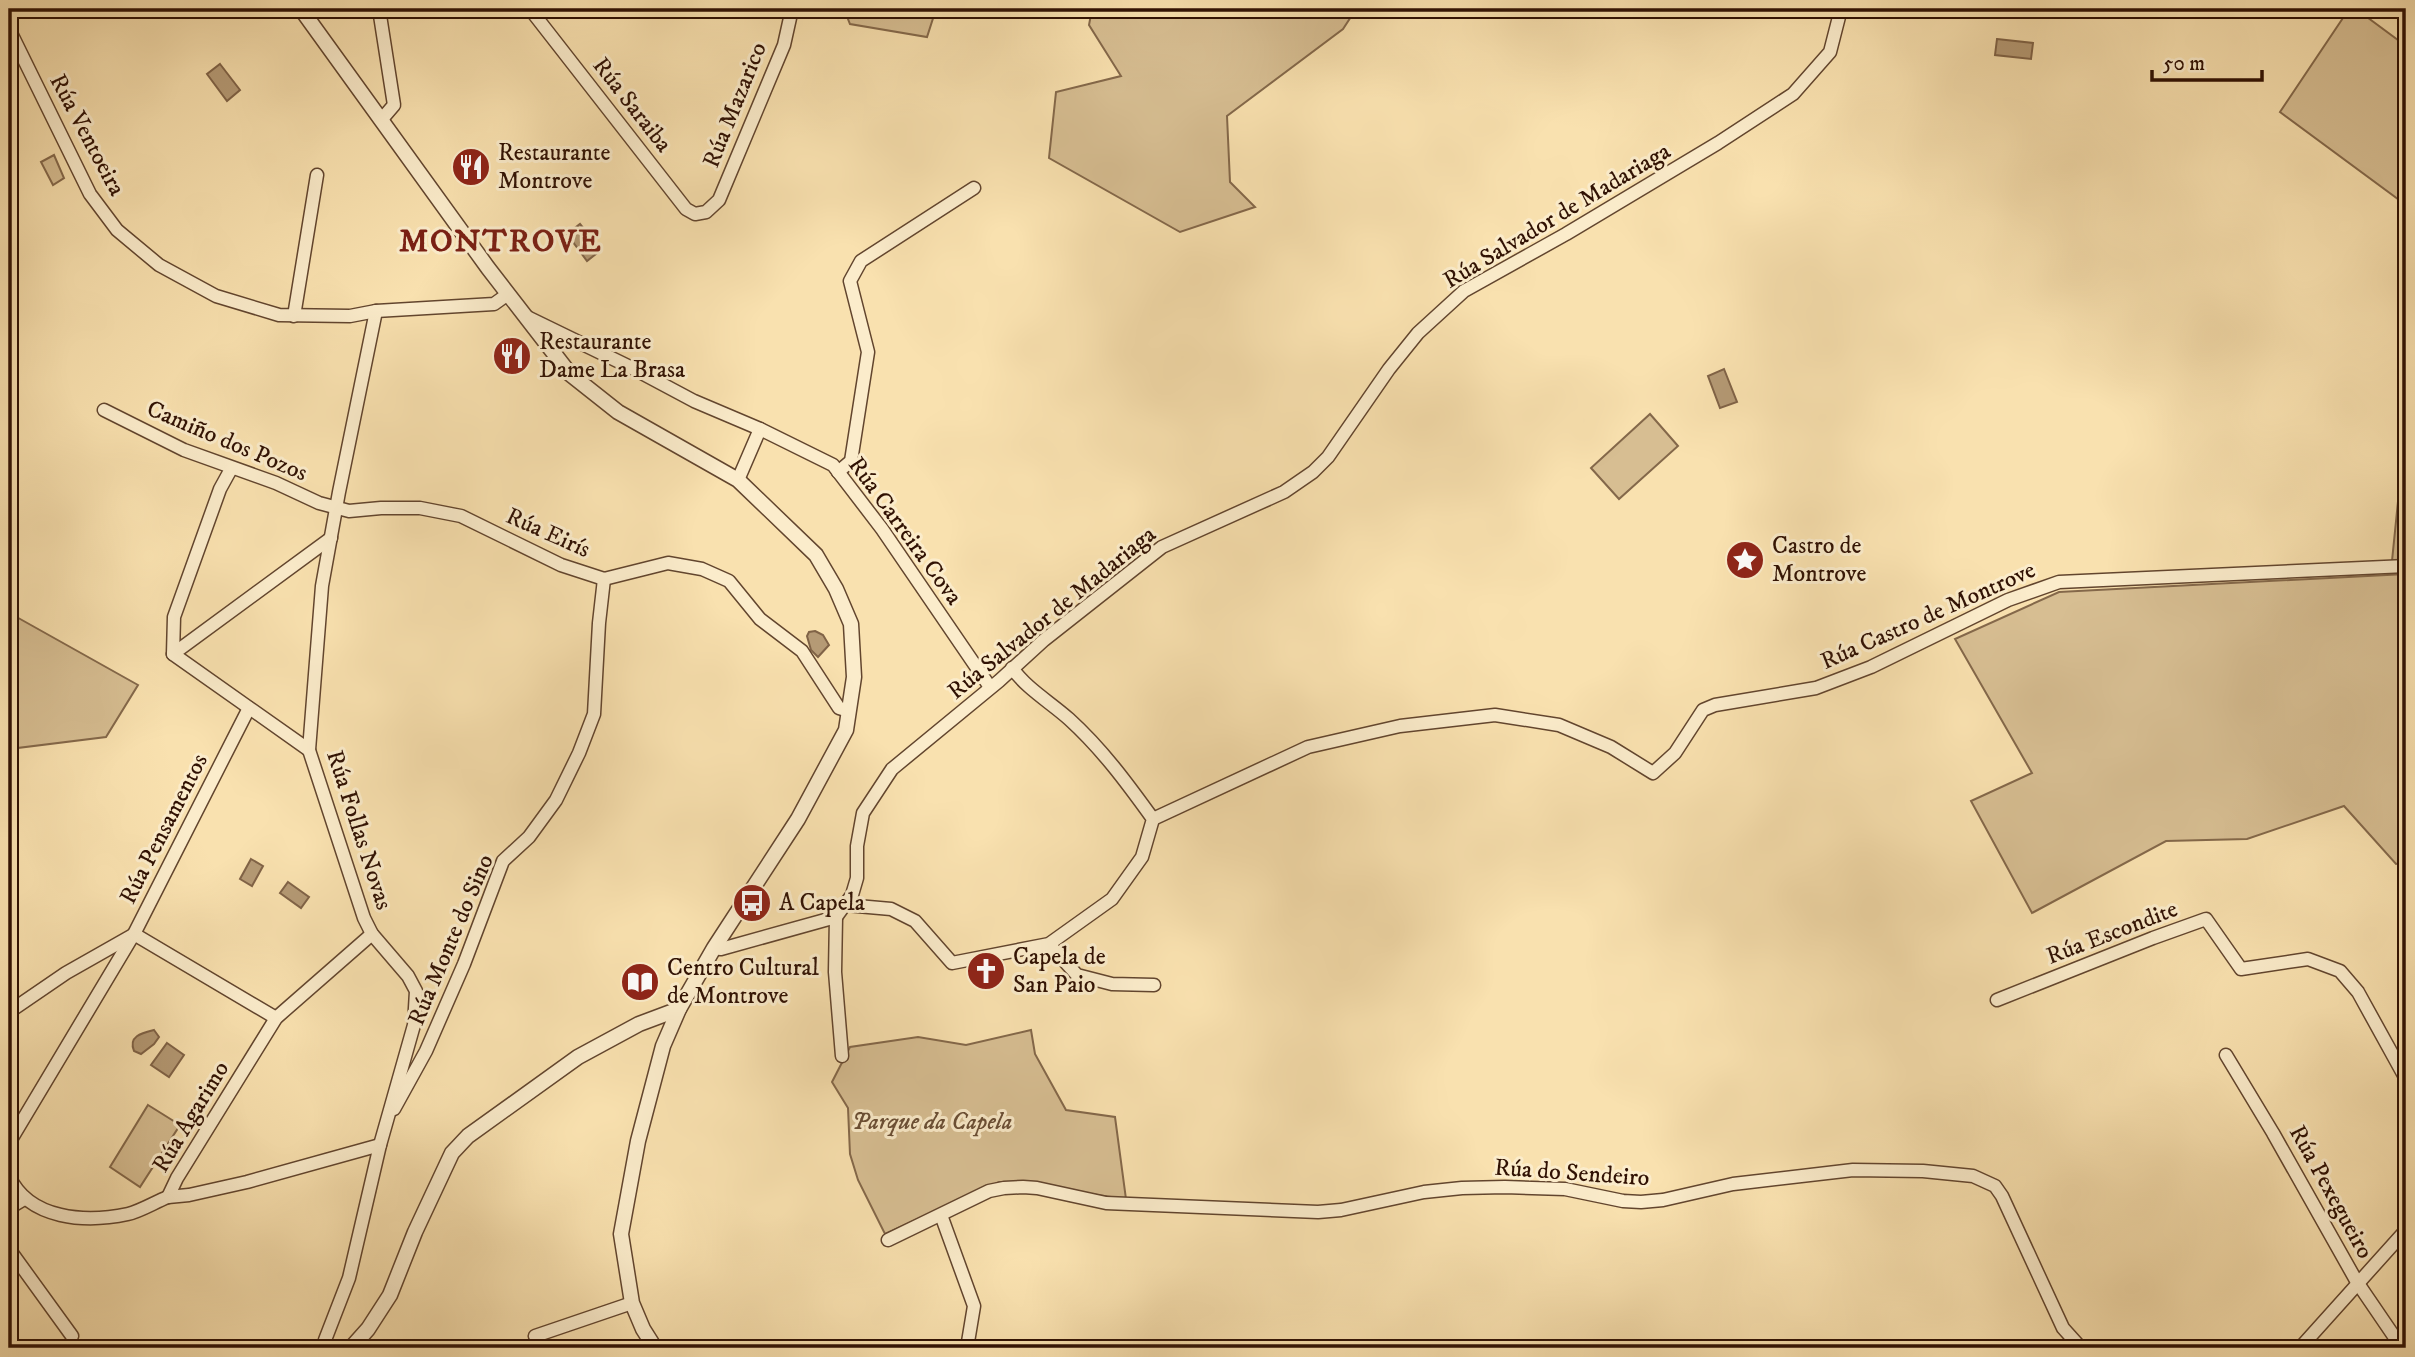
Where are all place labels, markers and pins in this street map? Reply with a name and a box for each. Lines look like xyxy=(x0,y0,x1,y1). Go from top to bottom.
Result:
place label: Restaurante Montrove xyxy=(498,138,610,196)
restaurant icon: Restaurante Montrove xyxy=(450,146,492,188)
place label: Restaurante Dame La Brasa xyxy=(539,327,686,385)
restaurant icon: Restaurante Dame La Brasa xyxy=(491,335,533,377)
place label: Castro de Montrove xyxy=(1772,531,1866,589)
place icon: Castro de Montrove xyxy=(1724,539,1766,581)
bus stop icon: A Capela xyxy=(731,882,773,924)
place label: A Capela xyxy=(779,888,866,918)
place label: Capela de San Paio xyxy=(1013,942,1106,1000)
church icon: Capela de San Paio xyxy=(965,950,1007,992)
place label: Centro Cultural de Montrove xyxy=(667,953,820,1011)
library icon: Centro Cultural de Montrove xyxy=(619,961,661,1003)

